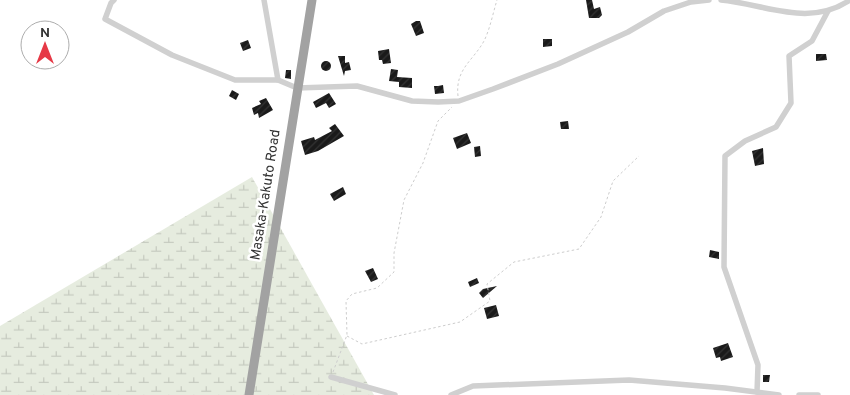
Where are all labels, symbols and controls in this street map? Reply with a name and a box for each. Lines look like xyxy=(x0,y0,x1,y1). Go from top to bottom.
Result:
north arrow xyxy=(20,20,70,70)
text: N xyxy=(40,25,50,42)
street label: Masaka-Kakuto Road xyxy=(247,128,285,262)

